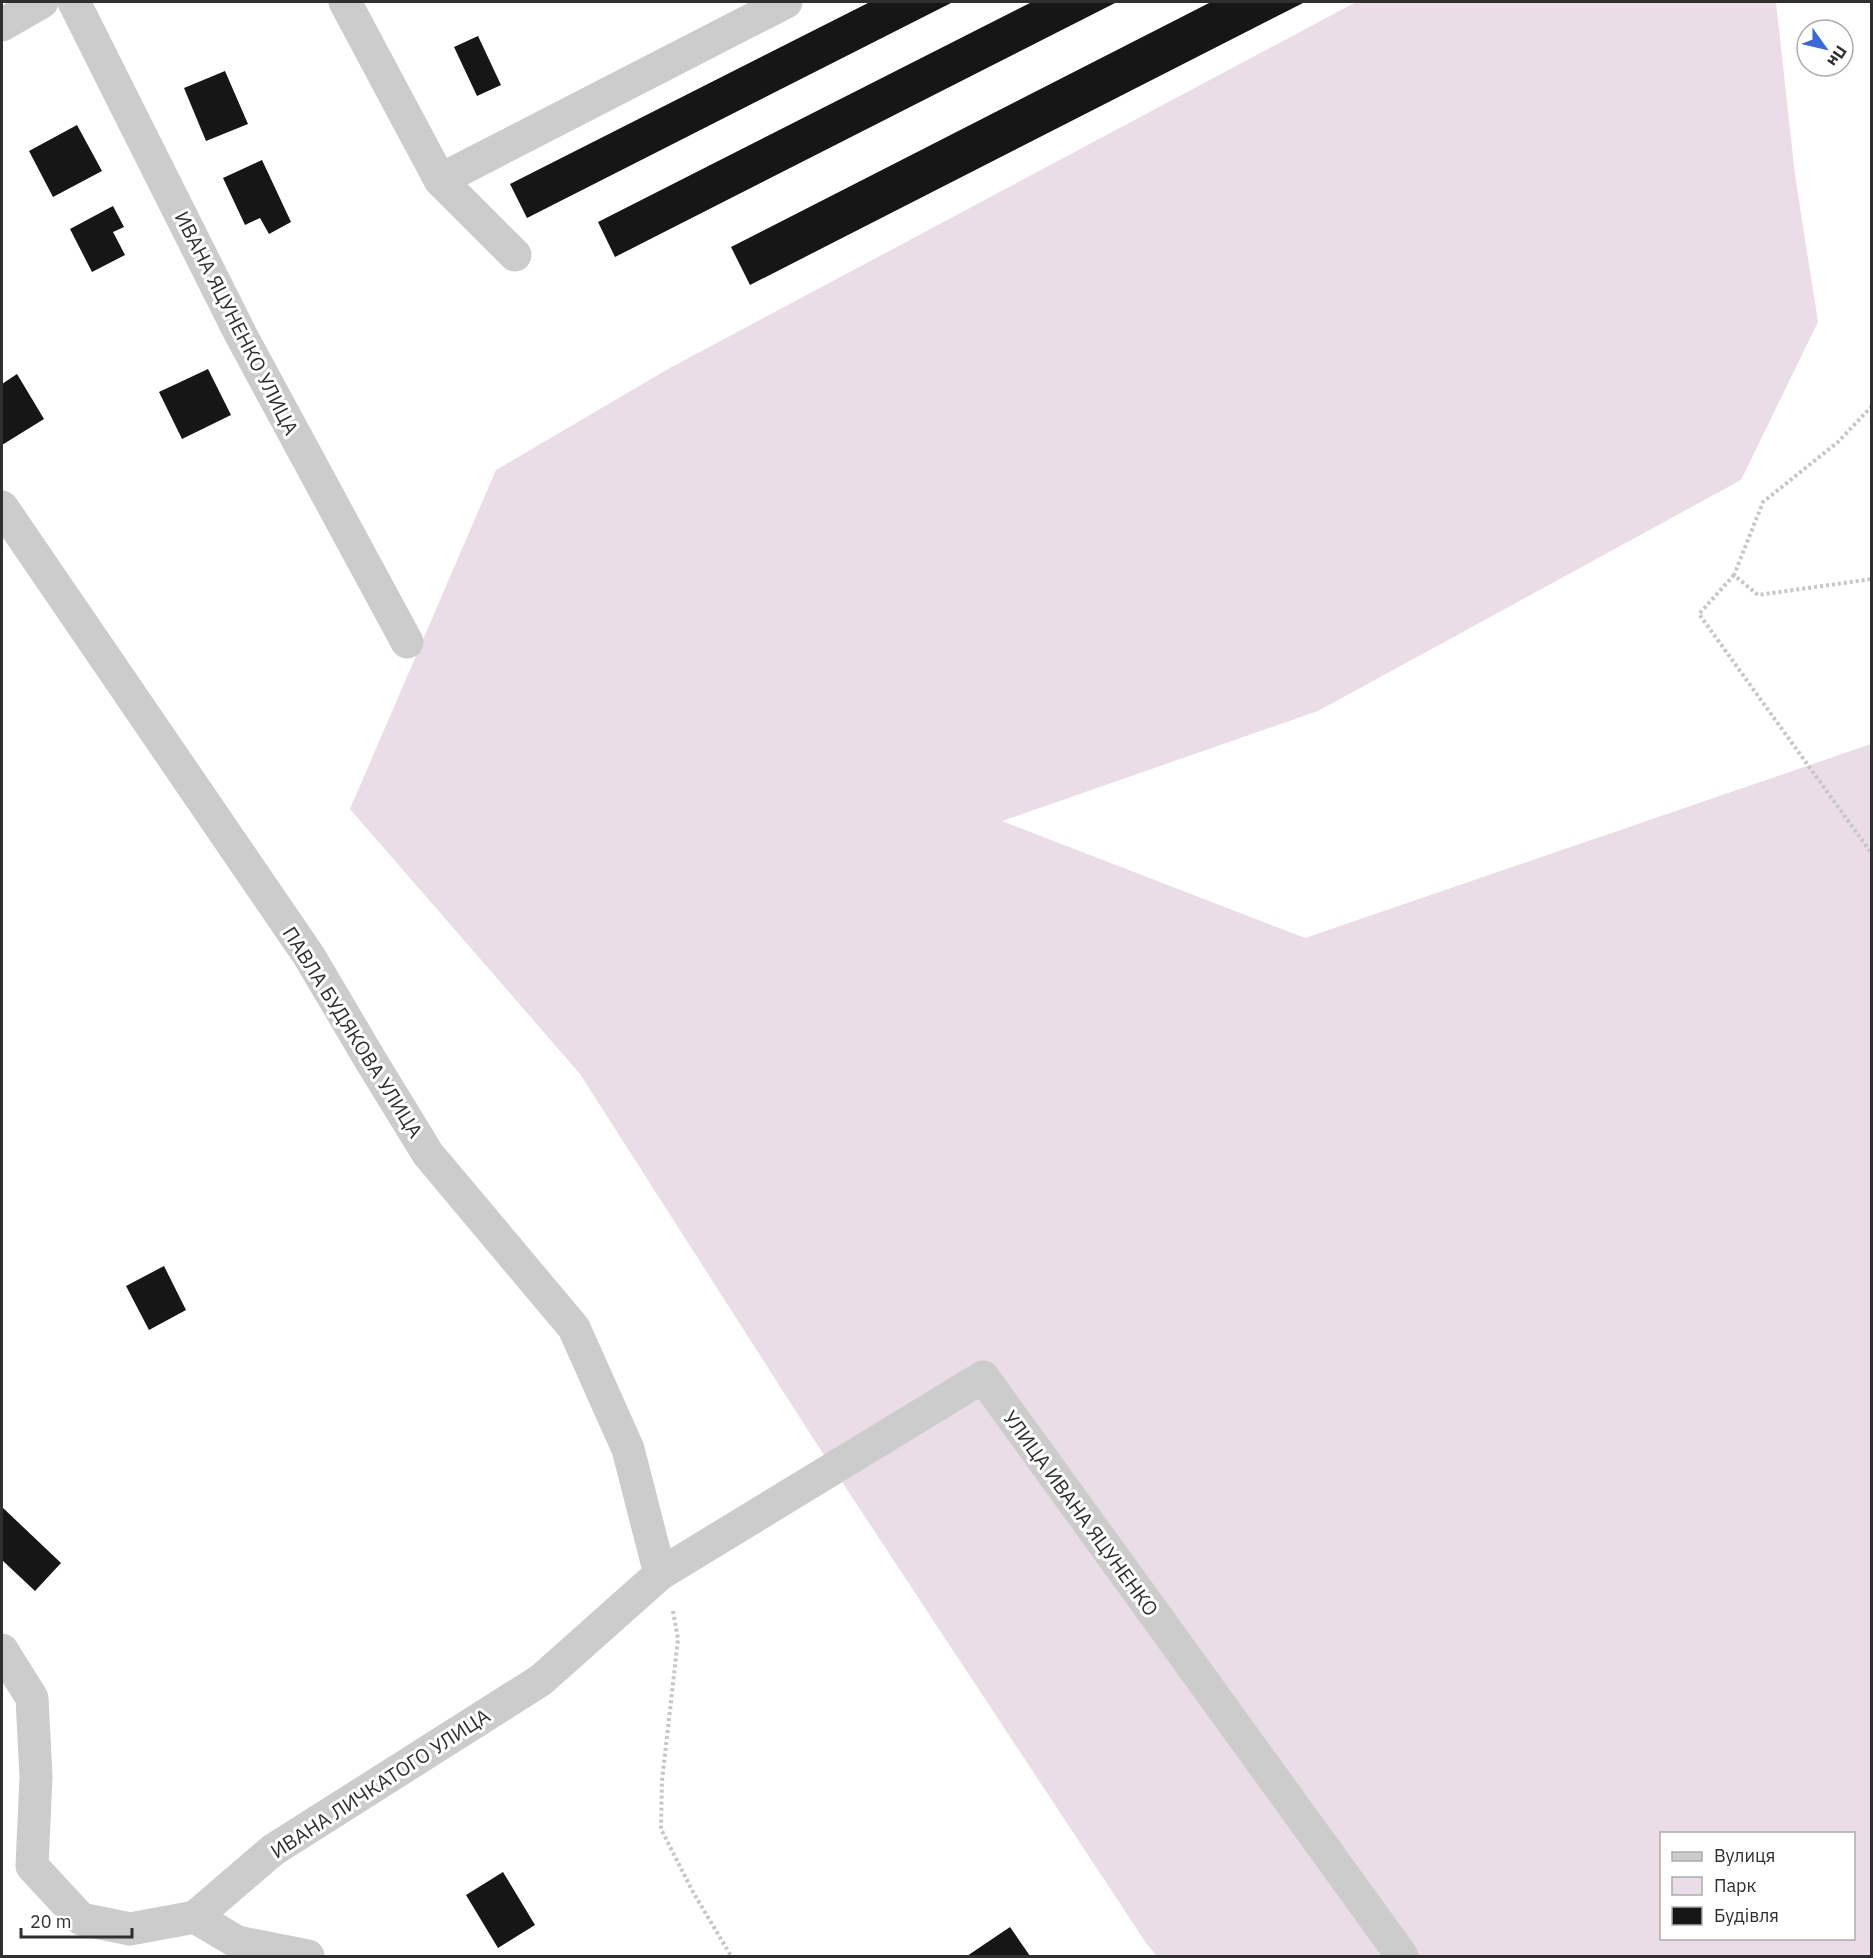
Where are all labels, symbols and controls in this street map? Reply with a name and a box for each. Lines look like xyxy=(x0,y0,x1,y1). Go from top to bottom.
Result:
north arrow xyxy=(1795,18,1855,78)
text: Пн xyxy=(1823,42,1852,71)
street label: ИВАНА ЯЦУНЕНКО УЛИЦА xyxy=(169,206,305,440)
street label: ПАВЛА БУДЯКОВА УЛИЦА xyxy=(277,921,429,1143)
street label: УЛИЦА ИВАНА ЯЦУНЕНКО xyxy=(997,1405,1165,1621)
street label: ИВАНА ЛИЧКАТОГО УЛИЦА xyxy=(265,1702,495,1864)
legend xyxy=(1660,1832,1855,1940)
text: Вулиця xyxy=(1714,1844,1775,1867)
text: Парк xyxy=(1714,1874,1757,1897)
scale bar xyxy=(21,1901,132,1939)
text: Будівля xyxy=(1714,1904,1779,1927)
text: 20 m xyxy=(30,1910,72,1933)

